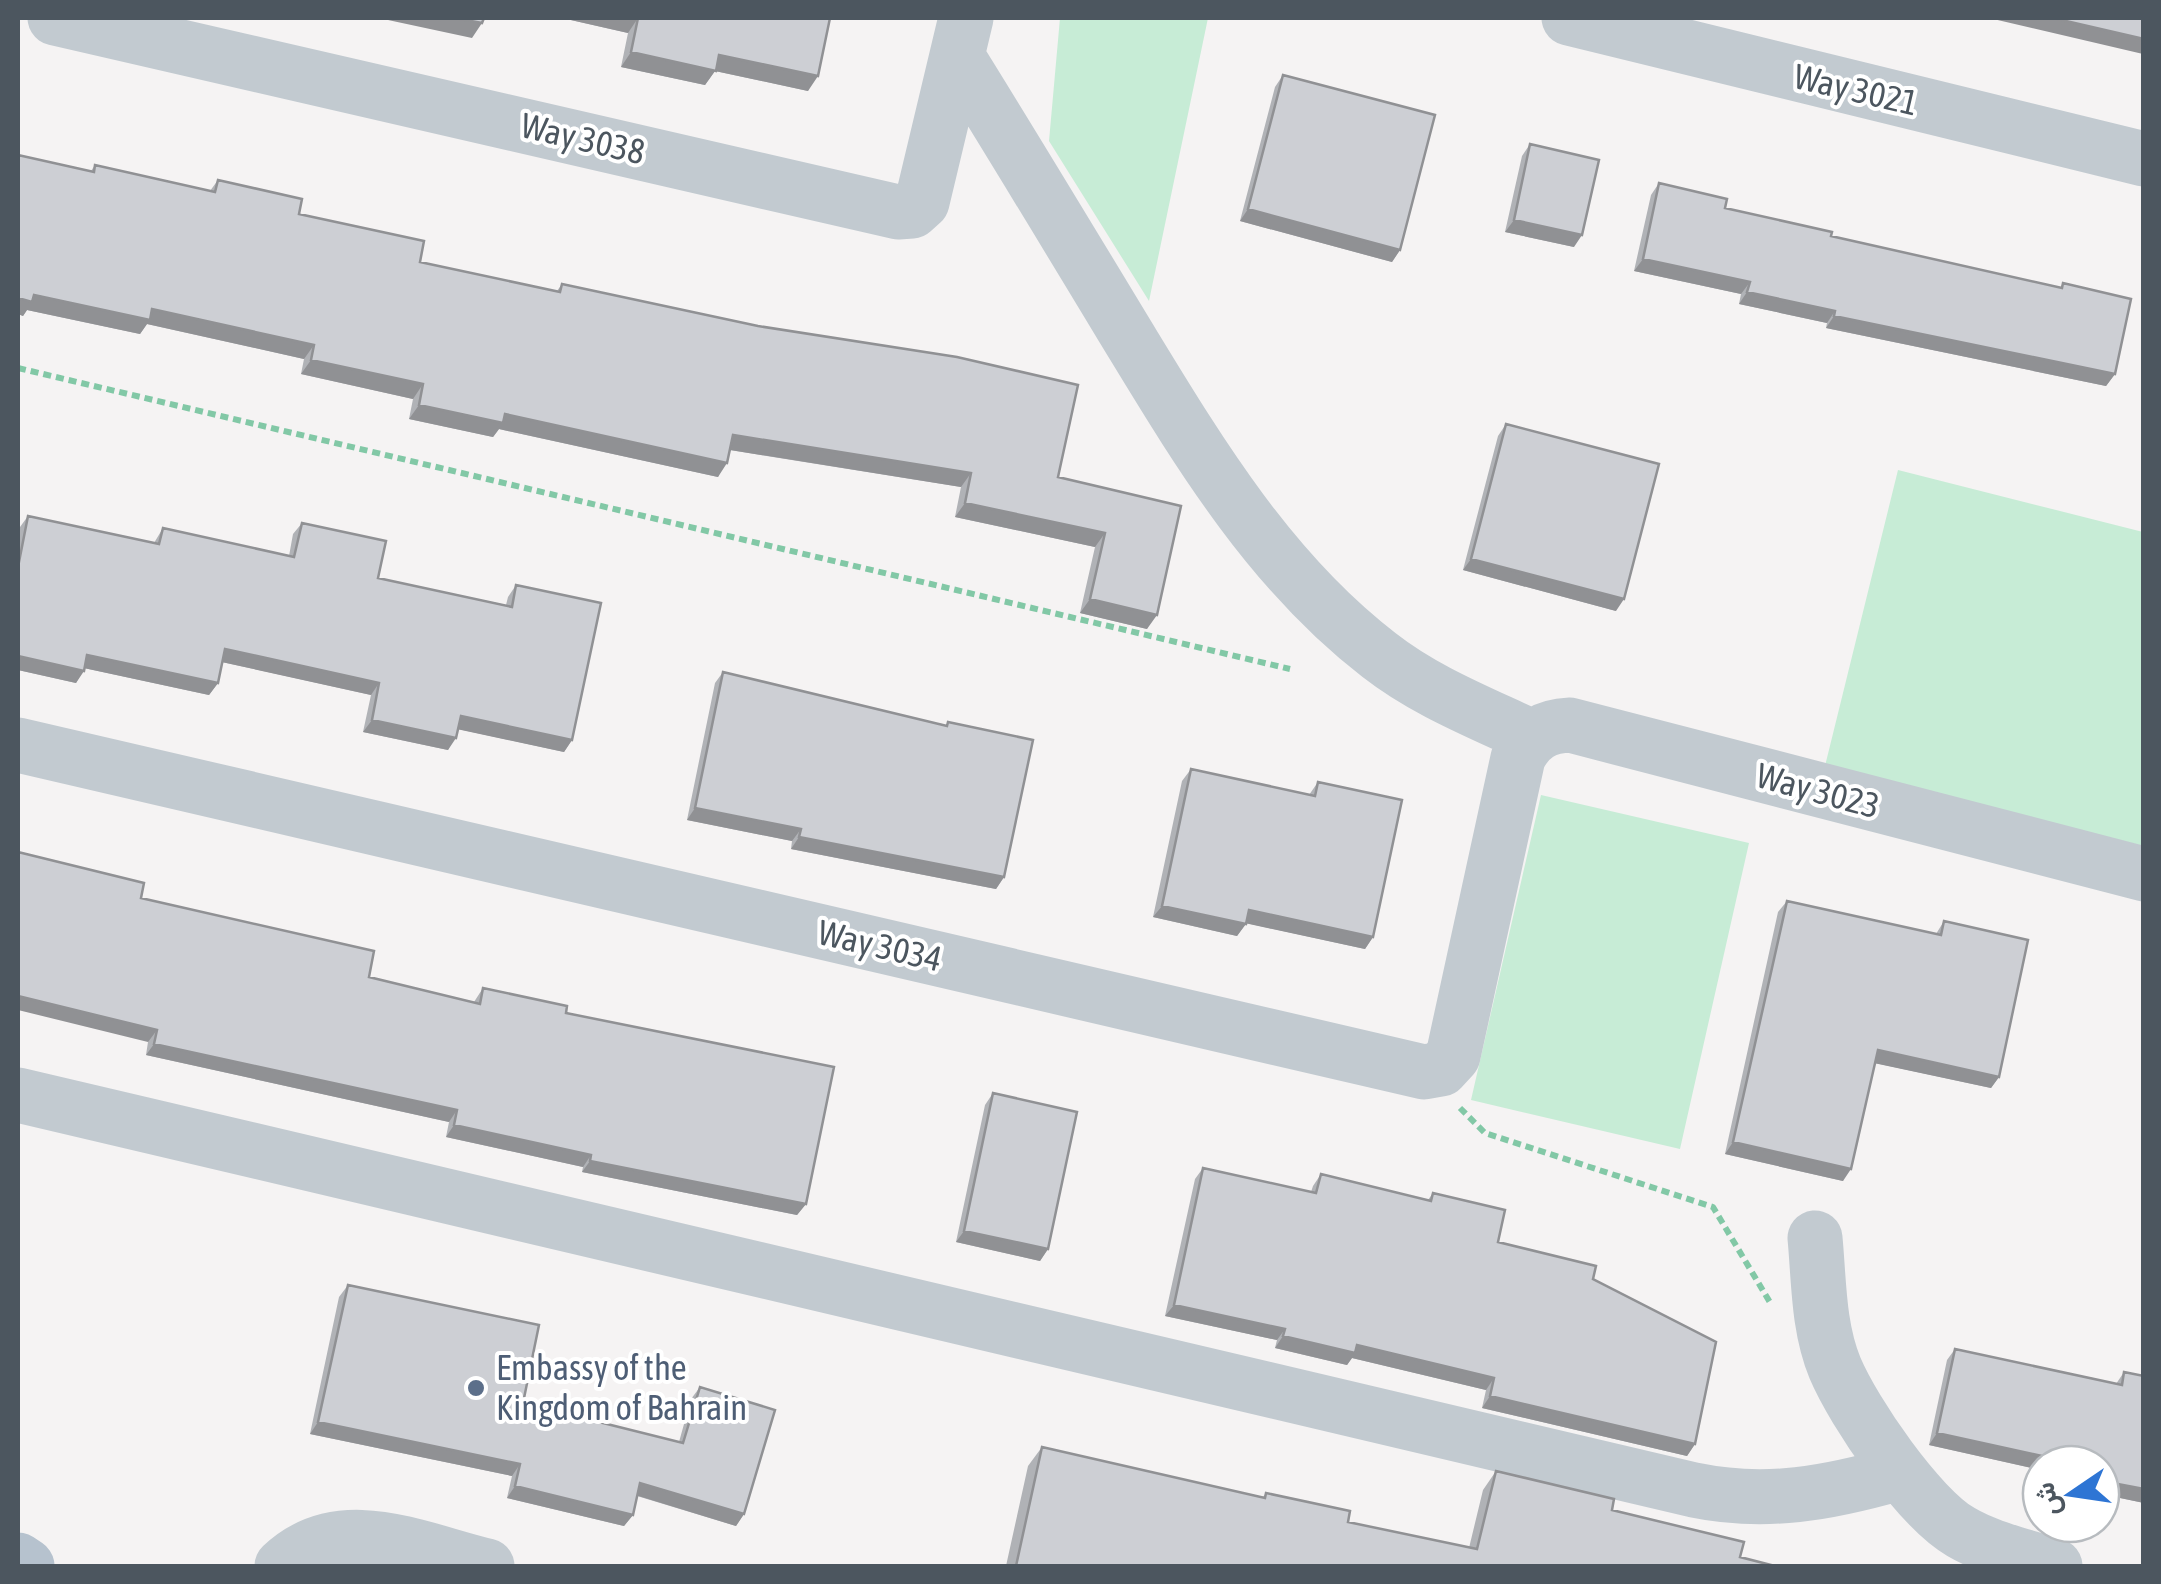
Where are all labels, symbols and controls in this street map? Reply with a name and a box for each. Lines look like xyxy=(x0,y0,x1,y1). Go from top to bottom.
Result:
street label: Way 3021 xyxy=(1791,55,1922,123)
street label: Way 3038 xyxy=(518,104,649,172)
street label: Way 3023 xyxy=(1752,754,1884,826)
street label: Way 3034 xyxy=(815,911,946,979)
place label: Embassy of the Kingdom of Bahrain xyxy=(496,1347,747,1427)
marker: Embassy of the Kingdom of Bahrain xyxy=(465,1377,487,1399)
north arrow xyxy=(2021,1444,2121,1544)
text: ش xyxy=(2027,1479,2067,1520)

